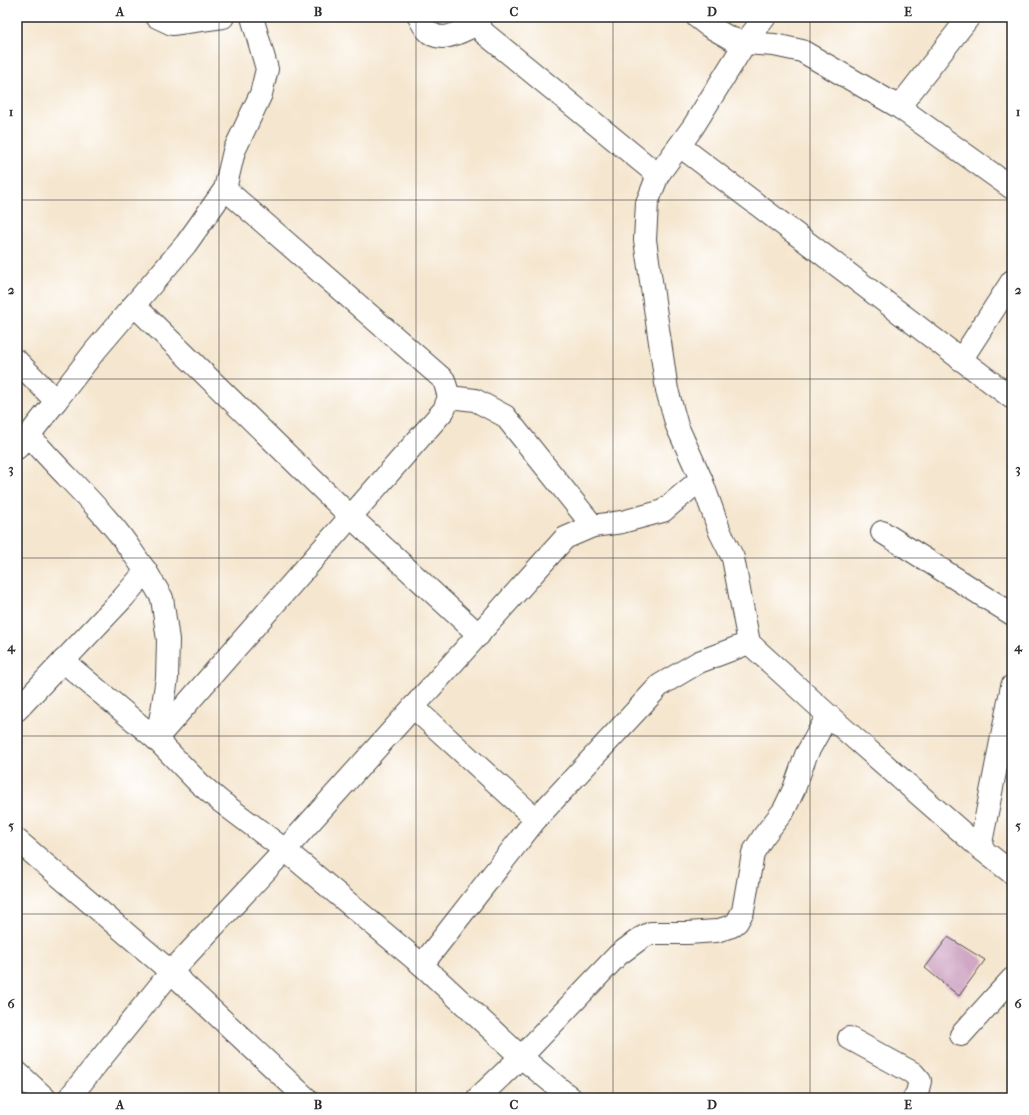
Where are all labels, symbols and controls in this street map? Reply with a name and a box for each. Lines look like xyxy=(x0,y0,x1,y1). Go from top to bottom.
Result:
text: A xyxy=(115,4,125,19)
text: B xyxy=(314,4,323,19)
text: C xyxy=(510,4,519,19)
text: D xyxy=(707,4,717,19)
text: E xyxy=(904,4,912,19)
text: 1 xyxy=(9,104,14,119)
text: 1 xyxy=(1016,104,1021,119)
text: 2 xyxy=(8,282,15,297)
text: 2 xyxy=(1015,282,1022,297)
text: 3 xyxy=(8,461,14,477)
text: 3 xyxy=(1015,461,1021,477)
text: 4 xyxy=(6,639,16,655)
text: 4 xyxy=(1013,639,1023,655)
text: 5 xyxy=(8,818,14,833)
text: 5 xyxy=(1015,818,1021,833)
text: 6 xyxy=(7,996,15,1011)
text: 6 xyxy=(1014,996,1022,1011)
text: A xyxy=(115,1097,125,1112)
text: B xyxy=(314,1097,323,1112)
text: C xyxy=(510,1097,519,1112)
text: D xyxy=(707,1097,717,1112)
text: E xyxy=(904,1097,912,1112)

